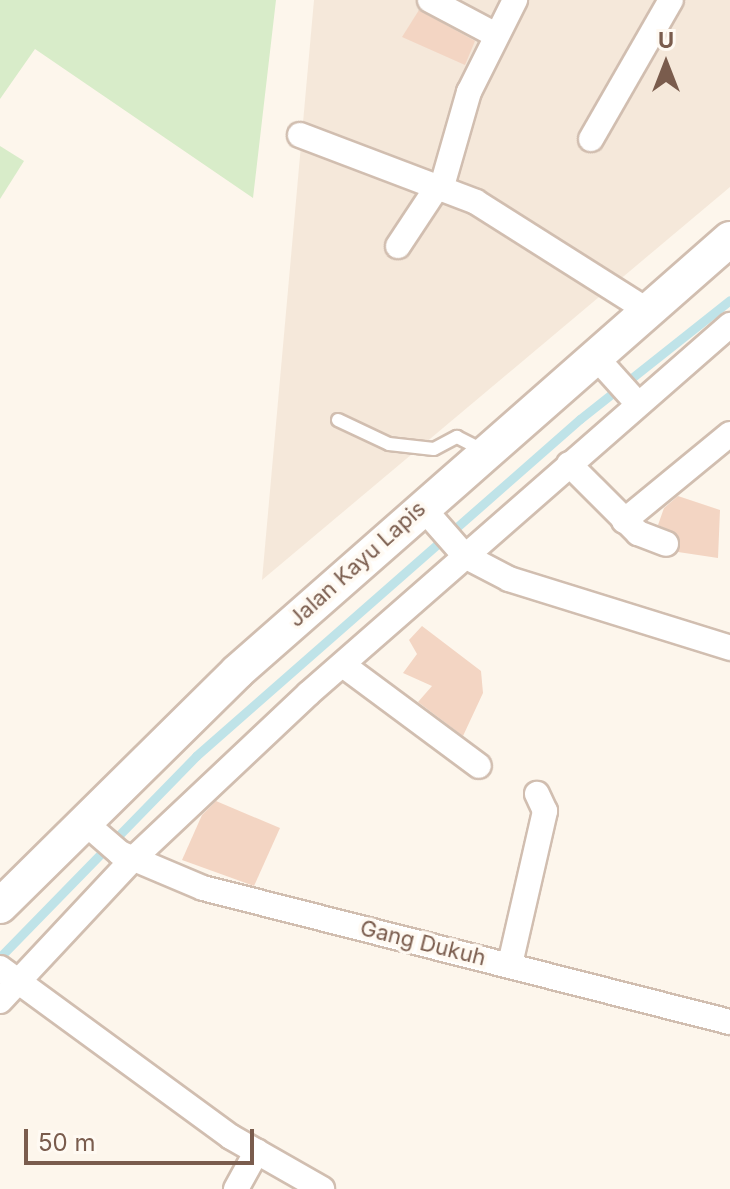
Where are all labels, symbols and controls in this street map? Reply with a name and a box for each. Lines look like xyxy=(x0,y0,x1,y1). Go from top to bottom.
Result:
north arrow xyxy=(626,24,706,104)
text: U xyxy=(658,27,674,53)
street label: Jalan Kayu Lapis xyxy=(283,496,431,632)
street label: Gang Dukuh xyxy=(358,915,488,971)
scale bar xyxy=(28,1113,258,1163)
text: 50 m xyxy=(38,1128,96,1157)

